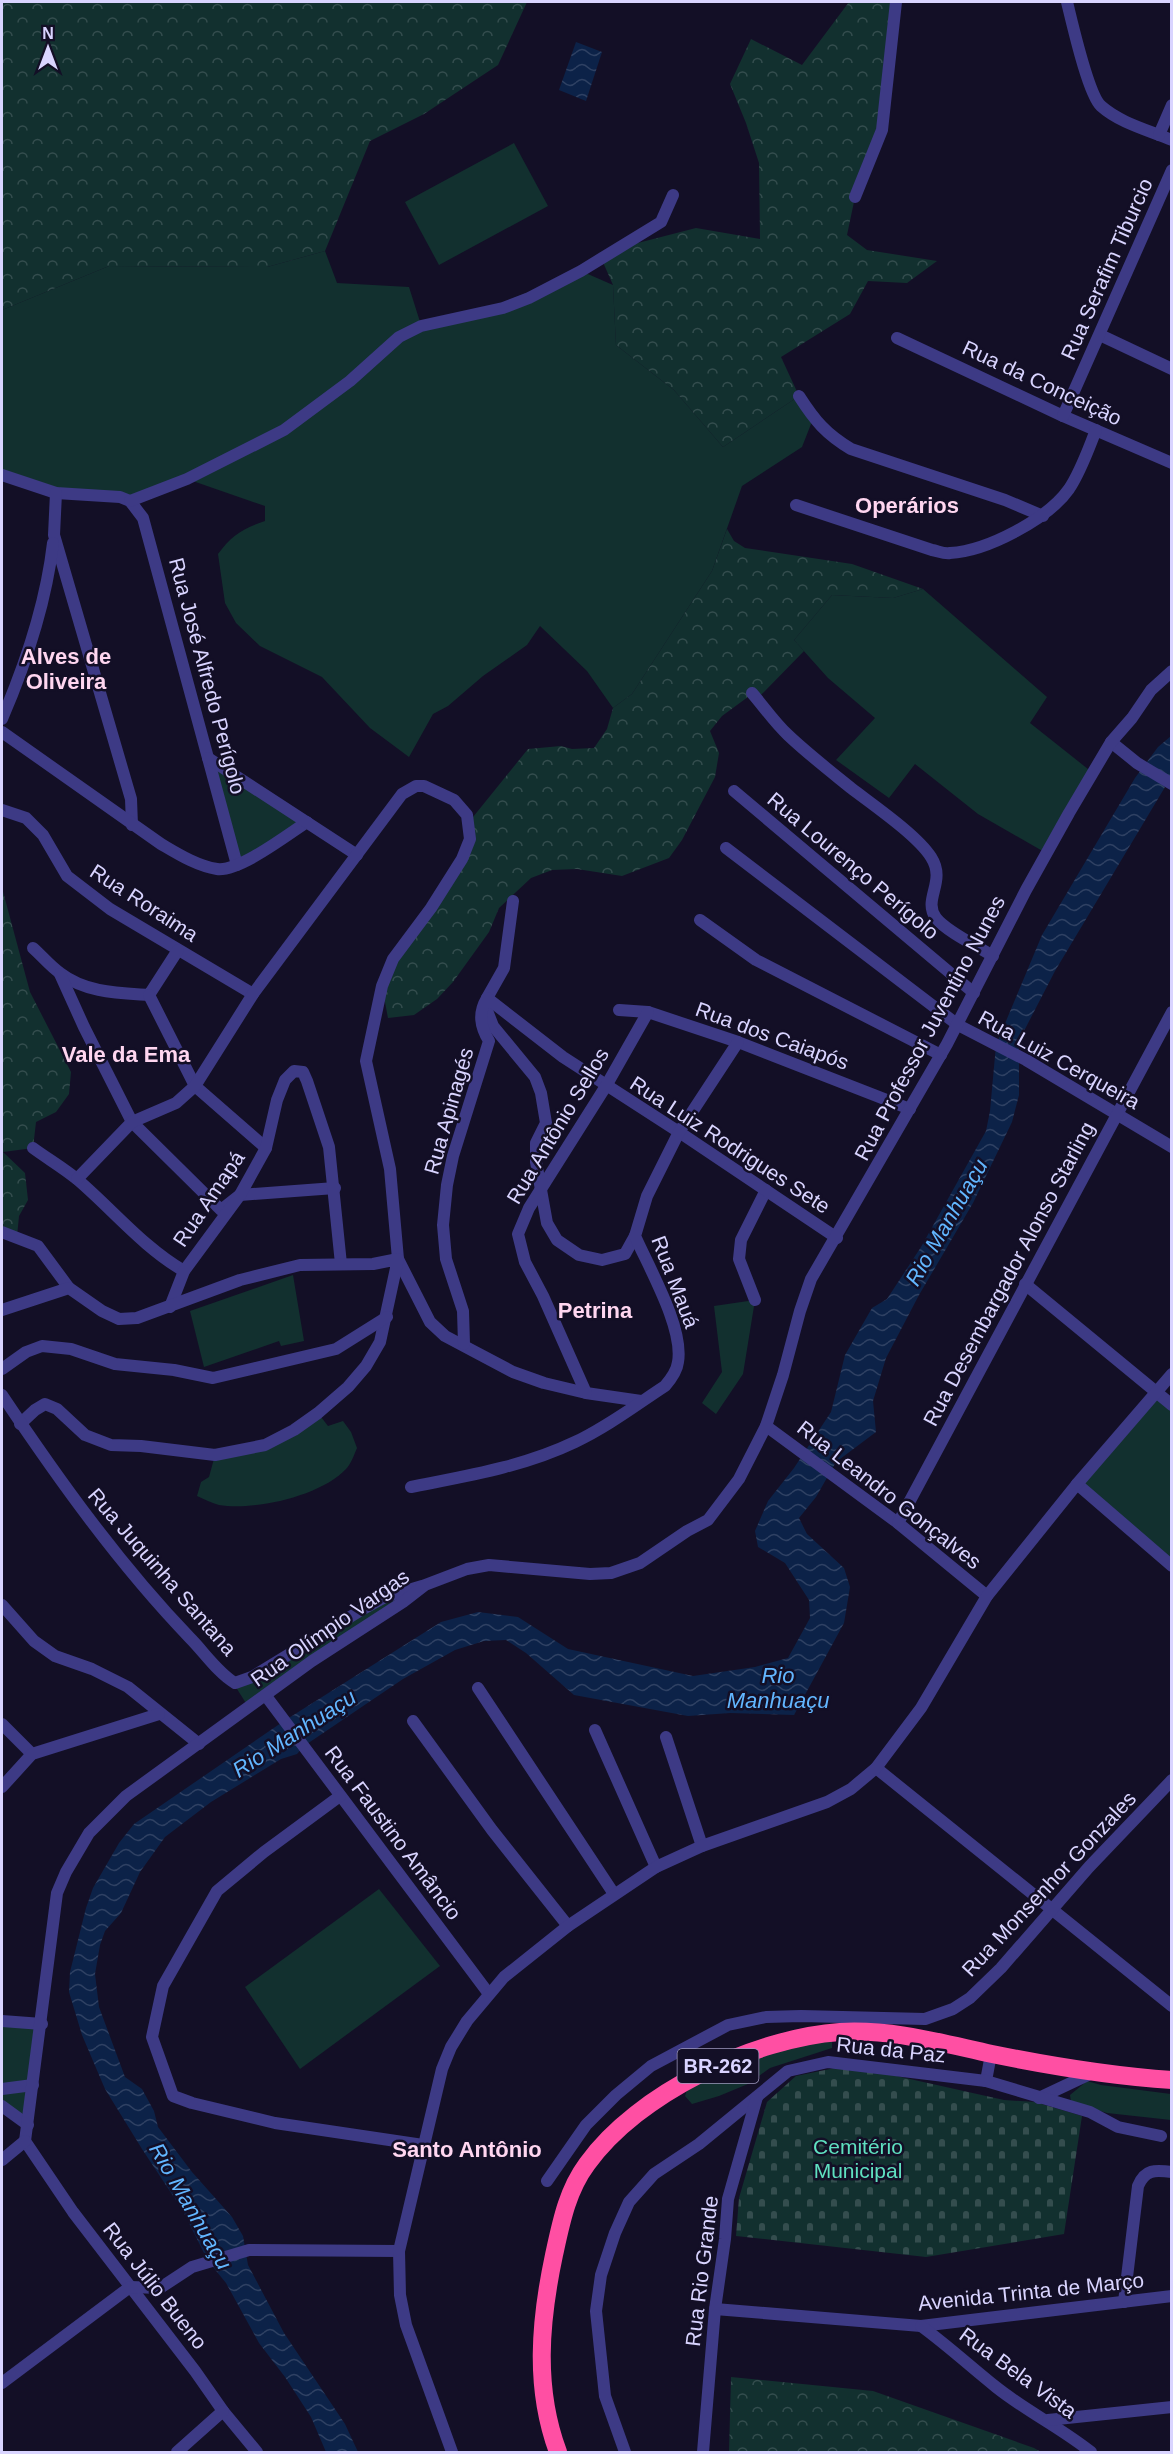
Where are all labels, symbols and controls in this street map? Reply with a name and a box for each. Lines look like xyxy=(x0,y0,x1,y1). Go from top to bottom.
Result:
north arrow xyxy=(18,18,78,78)
text: N xyxy=(42,25,54,42)
street label: Rua Serafim Tiburcio xyxy=(1056,175,1157,363)
street label: Rua da Conceição xyxy=(959,336,1125,429)
district label: Operários xyxy=(855,493,959,518)
street label: Rua José Alfredo Perígolo xyxy=(165,555,250,797)
district label: Alves de Oliveira xyxy=(21,644,111,694)
street label: Rua Lourenço Perígolo xyxy=(763,787,943,944)
street label: Rua Roraima xyxy=(86,859,203,946)
street label: Rua Professor Juventino Nunes xyxy=(850,891,1009,1164)
street label: Rua dos Caiapós xyxy=(693,997,852,1074)
street label: Rua Luiz Cerqueira xyxy=(975,1006,1144,1114)
district label: Vale da Ema xyxy=(62,1042,191,1067)
street label: Rua Antônio Sellos xyxy=(502,1044,613,1208)
street label: Rua Apinagés xyxy=(419,1045,478,1177)
street label: Rua Luiz Rodrigues Sete xyxy=(626,1071,834,1218)
street label: Rua Desembargador Alonso Starling xyxy=(918,1118,1099,1430)
street label: Rua Amapá xyxy=(168,1147,249,1251)
water label: Rio Manhuaçu xyxy=(900,1155,993,1290)
street label: Rua Mauá xyxy=(647,1232,704,1331)
district label: Petrina xyxy=(558,1298,633,1323)
street label: Rua Leandro Gonçalves xyxy=(793,1416,986,1573)
street label: Rua Juquinha Santana xyxy=(84,1483,241,1660)
street label: Rua Olímpio Vargas xyxy=(246,1564,413,1691)
water label: Rio Manhuaçu xyxy=(727,1663,829,1713)
water label: Rio Manhuaçu xyxy=(228,1684,361,1783)
street label: Rua Faustino Amâncio xyxy=(321,1741,466,1924)
street label: Rua Monsenhor Gonzales xyxy=(957,1787,1140,1981)
street label: Rua da Paz xyxy=(835,2032,947,2067)
road number: BR-262 xyxy=(678,2049,758,2083)
park label: Cemitério Municipal xyxy=(813,2135,903,2182)
district label: Santo Antônio xyxy=(392,2137,542,2162)
water label: Rio Manhuaçu xyxy=(144,2139,237,2274)
street label: Rua Rio Grande xyxy=(681,2194,722,2348)
street label: Rua Júlio Bueno xyxy=(99,2218,212,2353)
street label: Avenida Trinta de Março xyxy=(917,2268,1145,2315)
street label: Rua Bela Vista xyxy=(955,2323,1081,2423)

